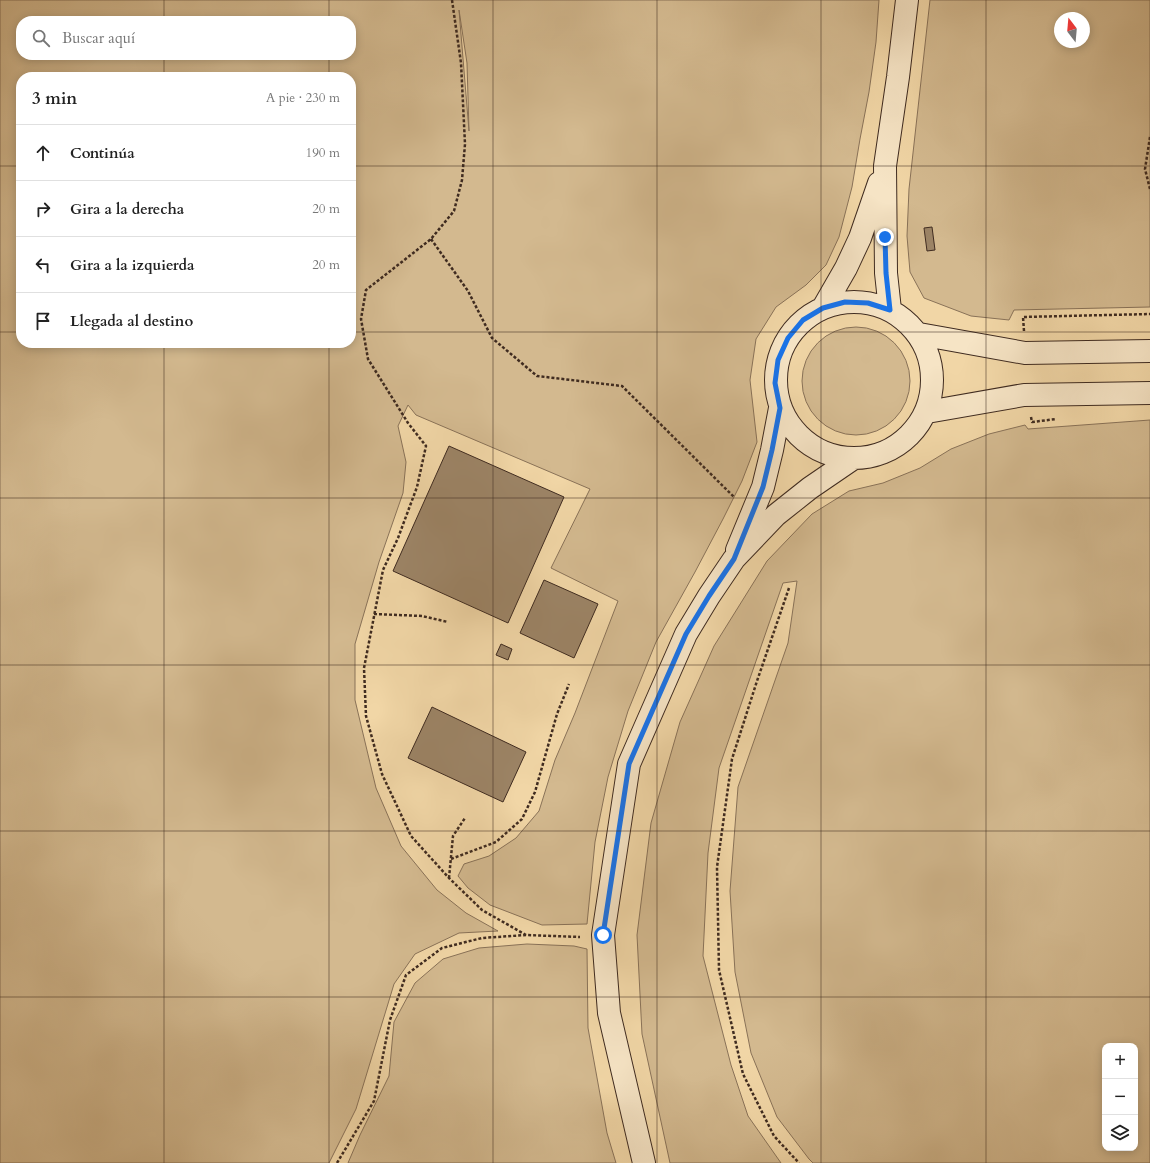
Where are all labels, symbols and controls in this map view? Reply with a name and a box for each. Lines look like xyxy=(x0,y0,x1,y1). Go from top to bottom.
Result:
north arrow xyxy=(1054,12,1090,48)
search box xyxy=(16,16,356,60)
icon: search xyxy=(30,27,52,49)
text: Buscar aquí xyxy=(62,28,135,48)
text: 3 min xyxy=(32,87,77,110)
text: A pie · 230 m xyxy=(266,89,340,107)
icon: ahead xyxy=(32,142,54,164)
text: Continúa xyxy=(70,143,135,163)
text: 190 m xyxy=(306,144,340,162)
icon: right xyxy=(32,198,54,220)
text: Gira a la derecha xyxy=(70,199,184,219)
text: 20 m xyxy=(312,200,340,218)
route end xyxy=(876,228,894,246)
icon: left xyxy=(32,254,54,276)
text: Gira a la izquierda xyxy=(70,255,194,275)
text: 20 m xyxy=(312,256,340,274)
icon: arrive xyxy=(32,310,54,332)
text: Llegada al destino xyxy=(70,311,193,331)
route start xyxy=(594,926,612,944)
map controls xyxy=(1102,1043,1138,1151)
button: + xyxy=(1102,1043,1138,1079)
button: − xyxy=(1102,1079,1138,1115)
button: layers xyxy=(1102,1115,1138,1151)

